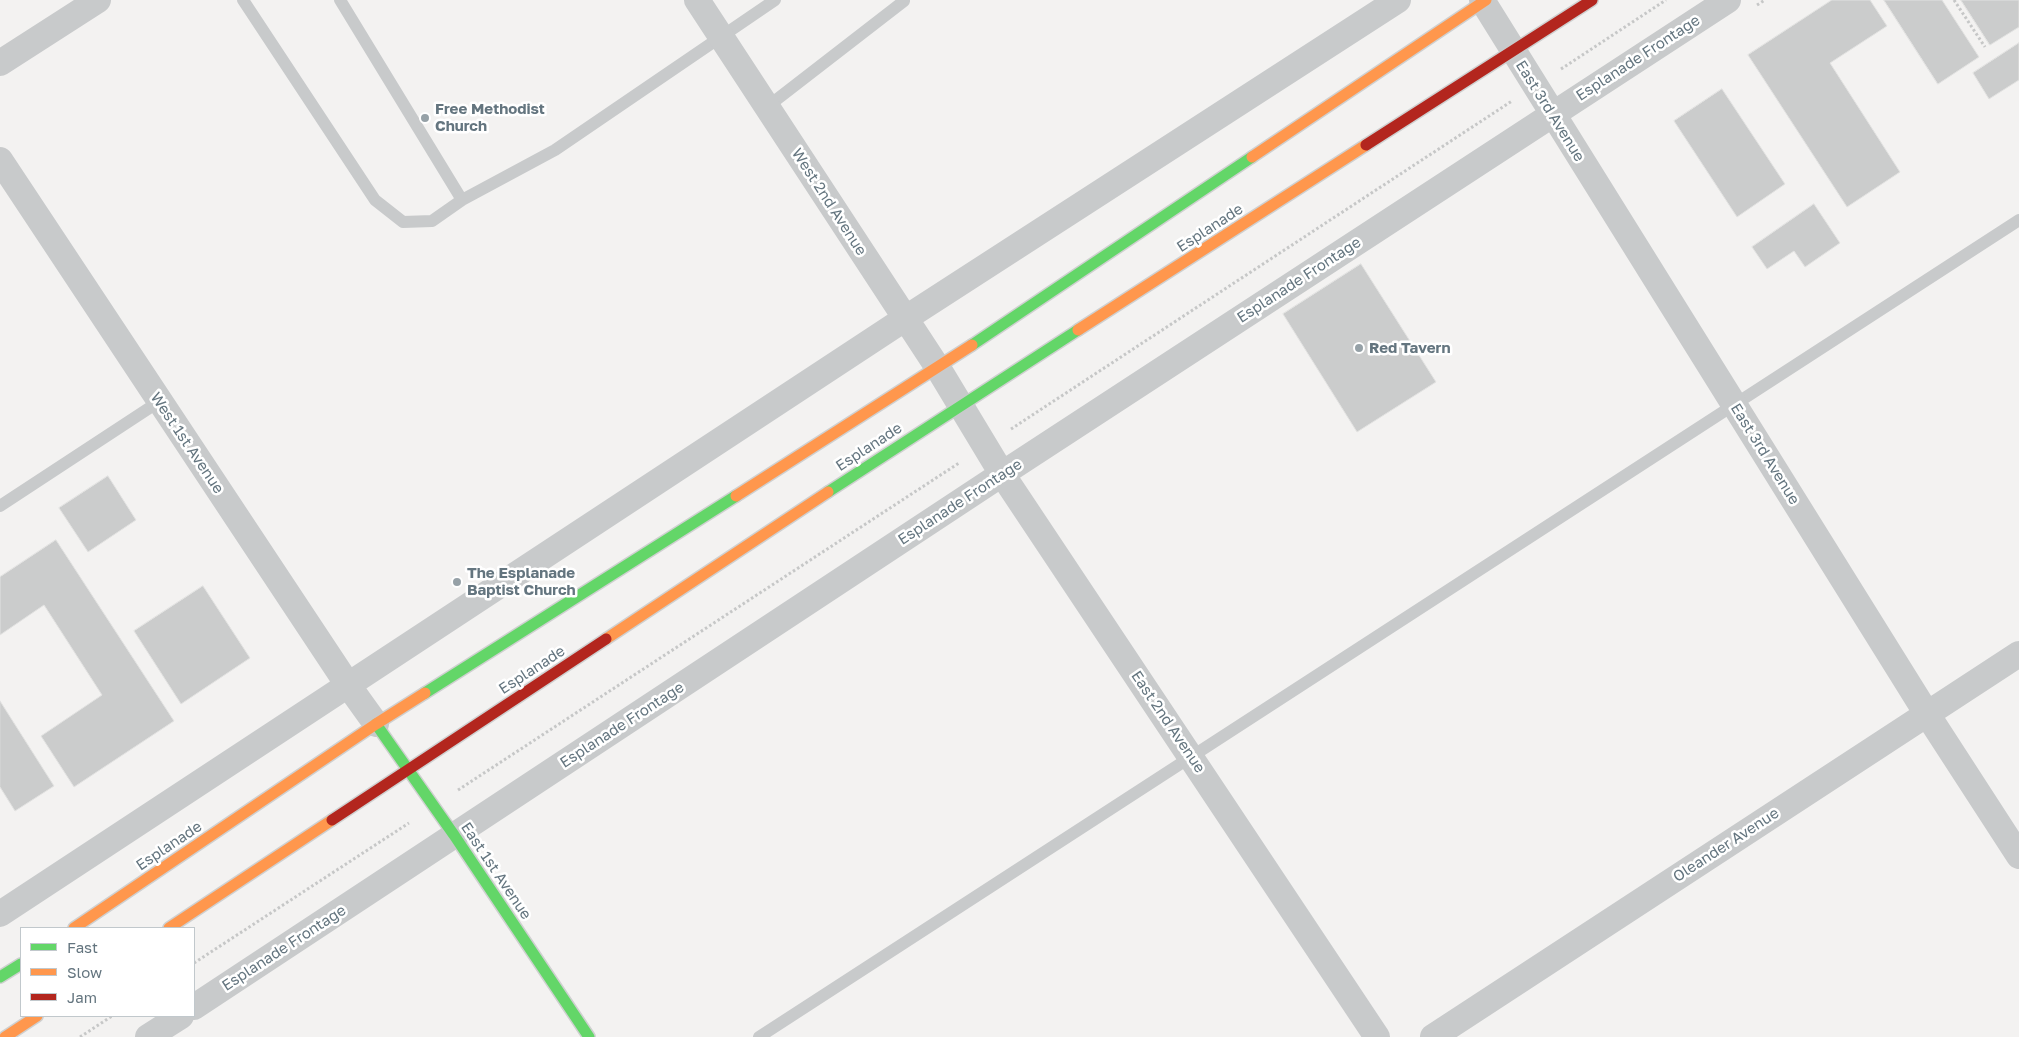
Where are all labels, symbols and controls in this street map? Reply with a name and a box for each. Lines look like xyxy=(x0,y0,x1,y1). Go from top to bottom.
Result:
street label: Esplanade Frontage xyxy=(1573,11,1703,105)
street label: East 3rd Avenue xyxy=(1512,57,1588,165)
place label: Free Methodist Church xyxy=(435,100,545,135)
marker: Free Methodist Church xyxy=(419,112,431,124)
street label: West 2nd Avenue xyxy=(788,145,870,259)
street label: Esplanade xyxy=(1174,200,1246,256)
street label: Esplanade Frontage xyxy=(1234,233,1364,327)
place label: Red Tavern xyxy=(1369,339,1451,357)
marker: Red Tavern xyxy=(1353,342,1365,354)
street label: West 1st Avenue xyxy=(147,389,227,497)
street label: East 3rd Avenue xyxy=(1727,400,1803,508)
street label: Esplanade xyxy=(833,419,905,475)
street label: Esplanade Frontage xyxy=(895,455,1025,549)
place label: The Esplanade Baptist Church xyxy=(467,564,576,599)
marker: The Esplanade Baptist Church xyxy=(451,576,463,588)
street label: Esplanade xyxy=(496,642,568,698)
street label: East 2nd Avenue xyxy=(1127,668,1209,776)
street label: Esplanade Frontage xyxy=(557,678,687,772)
street label: Oleander Avenue xyxy=(1670,804,1782,886)
street label: Esplanade xyxy=(133,818,205,874)
street label: East 1st Avenue xyxy=(457,819,535,923)
street label: Esplanade Frontage xyxy=(219,901,349,995)
legend xyxy=(20,927,195,1017)
text: Fast xyxy=(67,938,98,956)
text: Slow xyxy=(67,963,102,981)
text: Jam xyxy=(67,988,97,1006)

